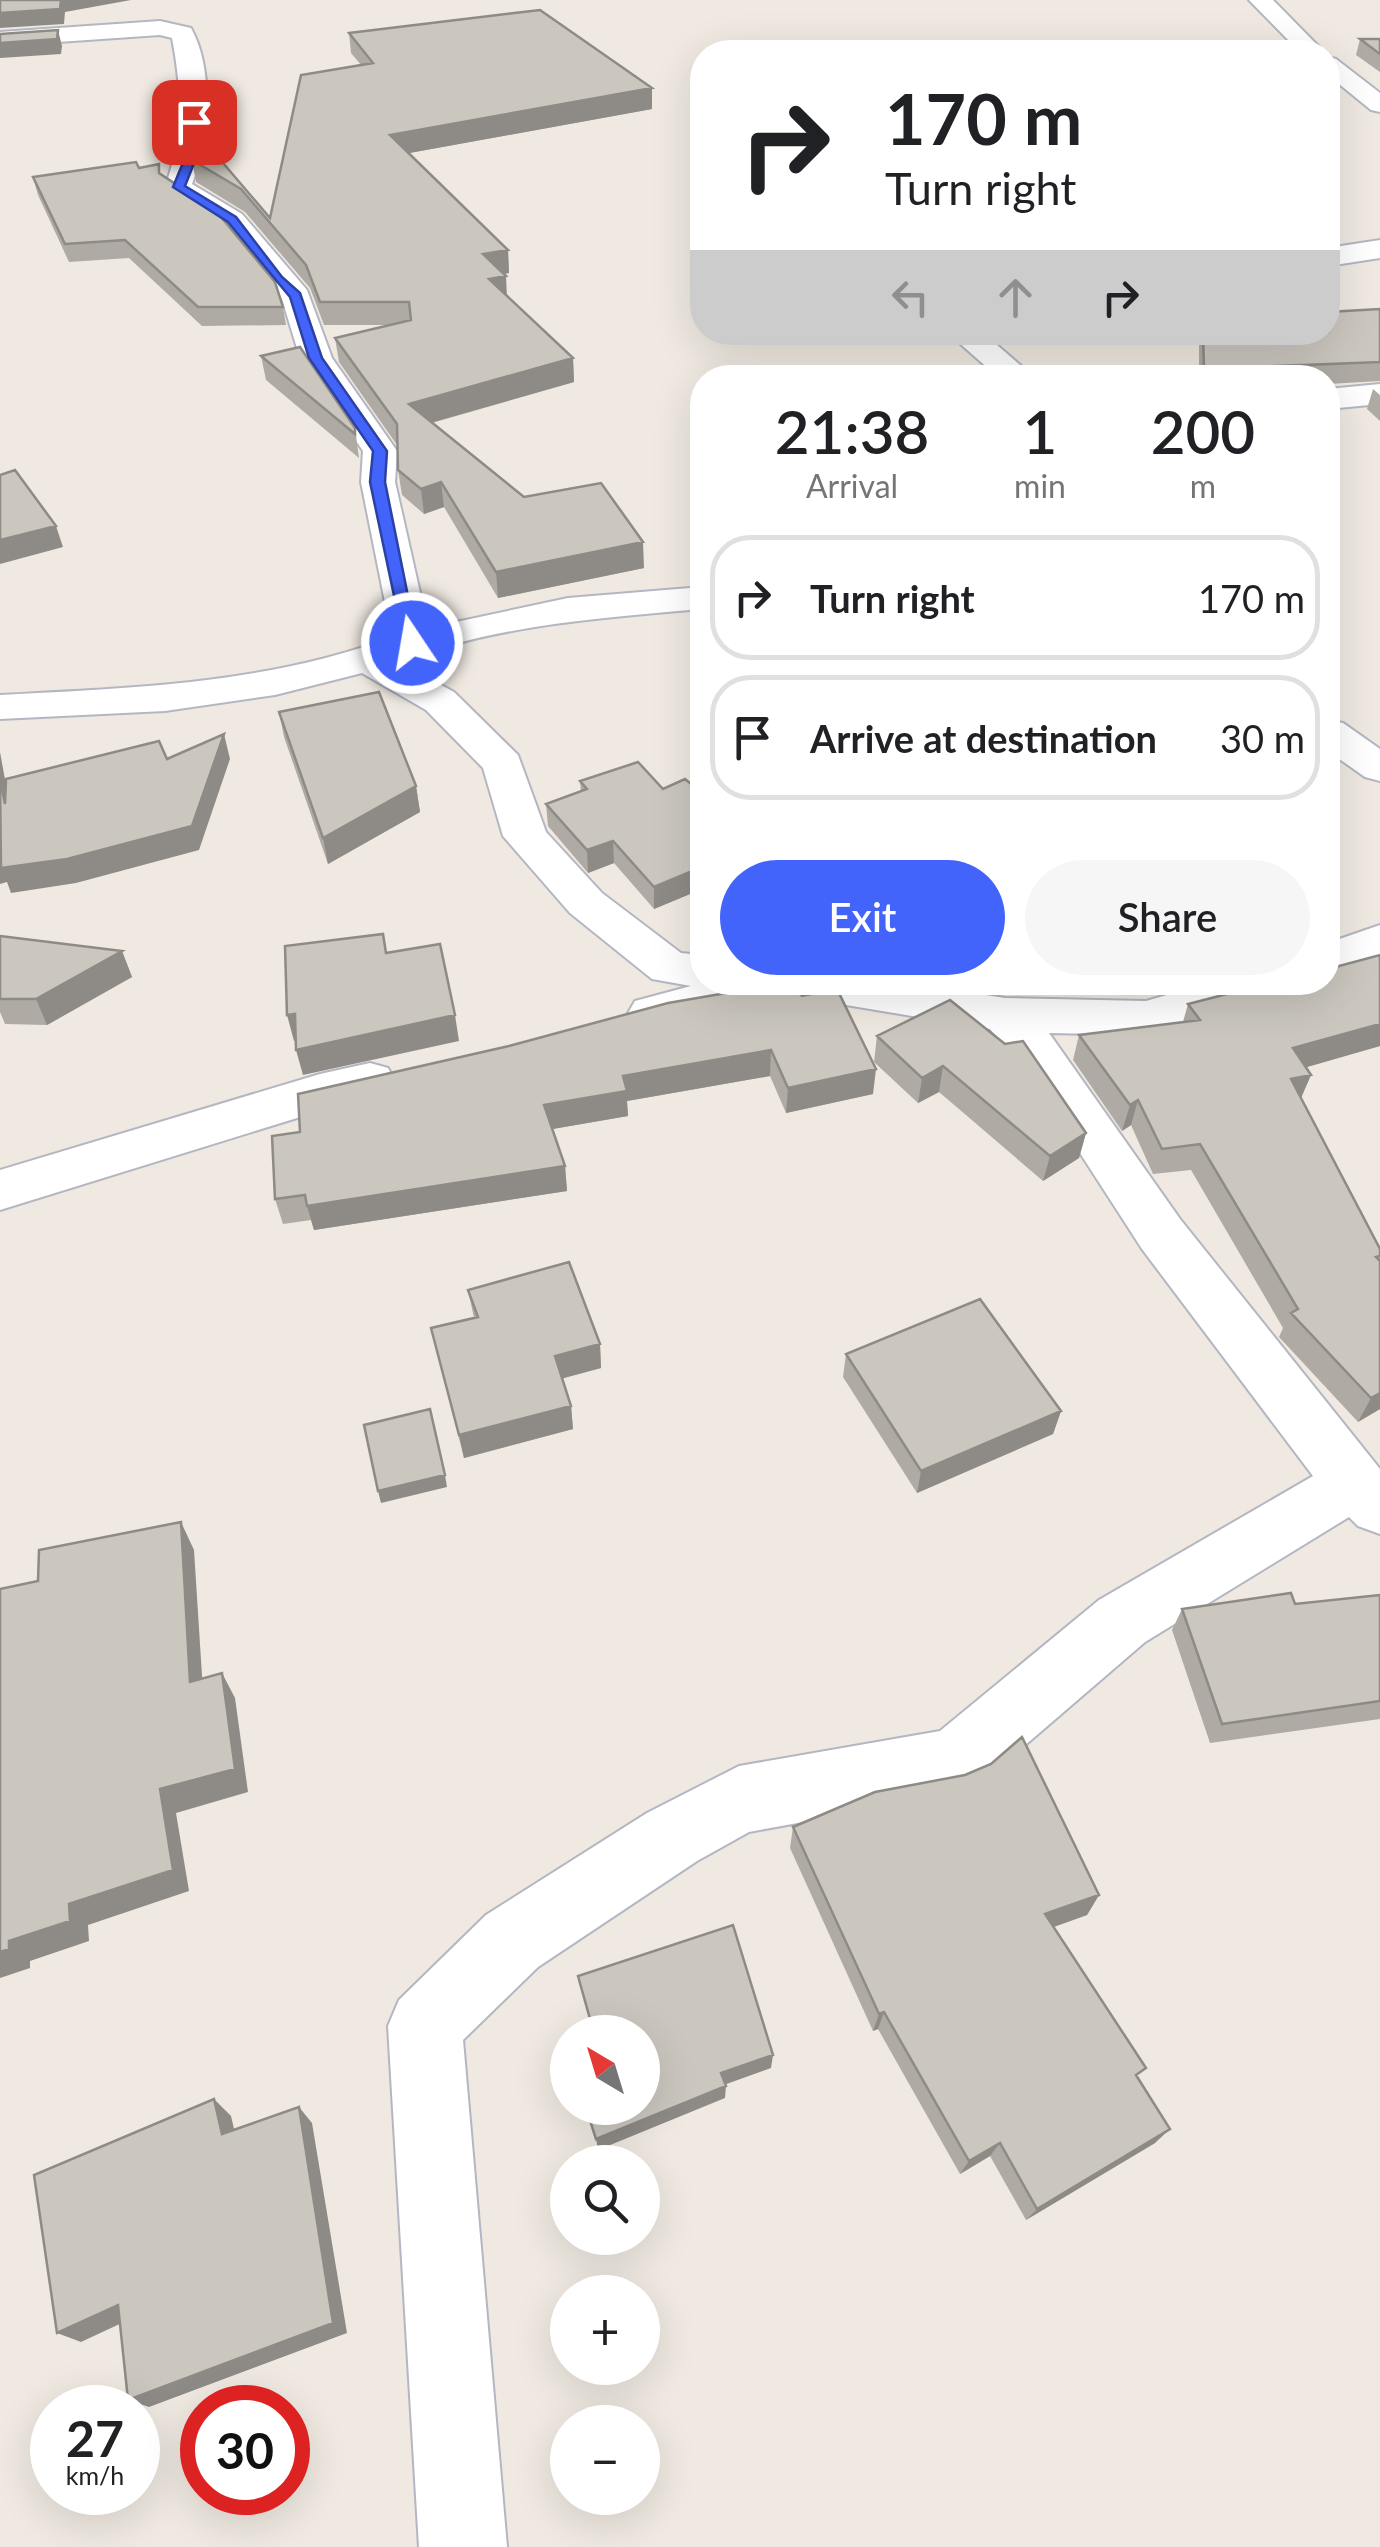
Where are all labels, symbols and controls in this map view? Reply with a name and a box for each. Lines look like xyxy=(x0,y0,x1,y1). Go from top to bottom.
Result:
text: 170 m xyxy=(885,76,1082,160)
pin xyxy=(152,80,237,165)
icon: right xyxy=(720,80,850,210)
icon: arrive xyxy=(167,95,222,150)
text: Turn right xyxy=(885,161,1076,215)
icon: left xyxy=(883,270,938,325)
icon: ahead xyxy=(988,270,1043,325)
icon: right xyxy=(1093,270,1148,325)
text: 21:38 xyxy=(775,395,929,467)
text: 1 xyxy=(1023,395,1057,467)
text: 200 xyxy=(1151,395,1255,467)
text: Arrival xyxy=(806,466,898,505)
text: min xyxy=(1014,466,1066,505)
text: m xyxy=(1190,466,1216,505)
icon: right xyxy=(725,570,780,625)
text: Turn right xyxy=(810,575,975,621)
text: 170 m xyxy=(1198,575,1305,621)
position arrow xyxy=(360,591,464,695)
icon: arrive xyxy=(725,710,780,765)
text: Arrive at destination xyxy=(810,715,1157,761)
text: 30 m xyxy=(1220,715,1305,761)
button: Exit xyxy=(720,860,1005,975)
button: Share xyxy=(1025,860,1310,975)
north arrow xyxy=(550,2015,660,2125)
map controls xyxy=(550,2015,660,2515)
button: search xyxy=(550,2145,660,2255)
button: + xyxy=(550,2275,660,2385)
speed limit sign: 30 xyxy=(180,2385,310,2515)
button: − xyxy=(550,2405,660,2515)
text: 27 xyxy=(66,2408,124,2468)
text: km/h xyxy=(66,2460,124,2490)

